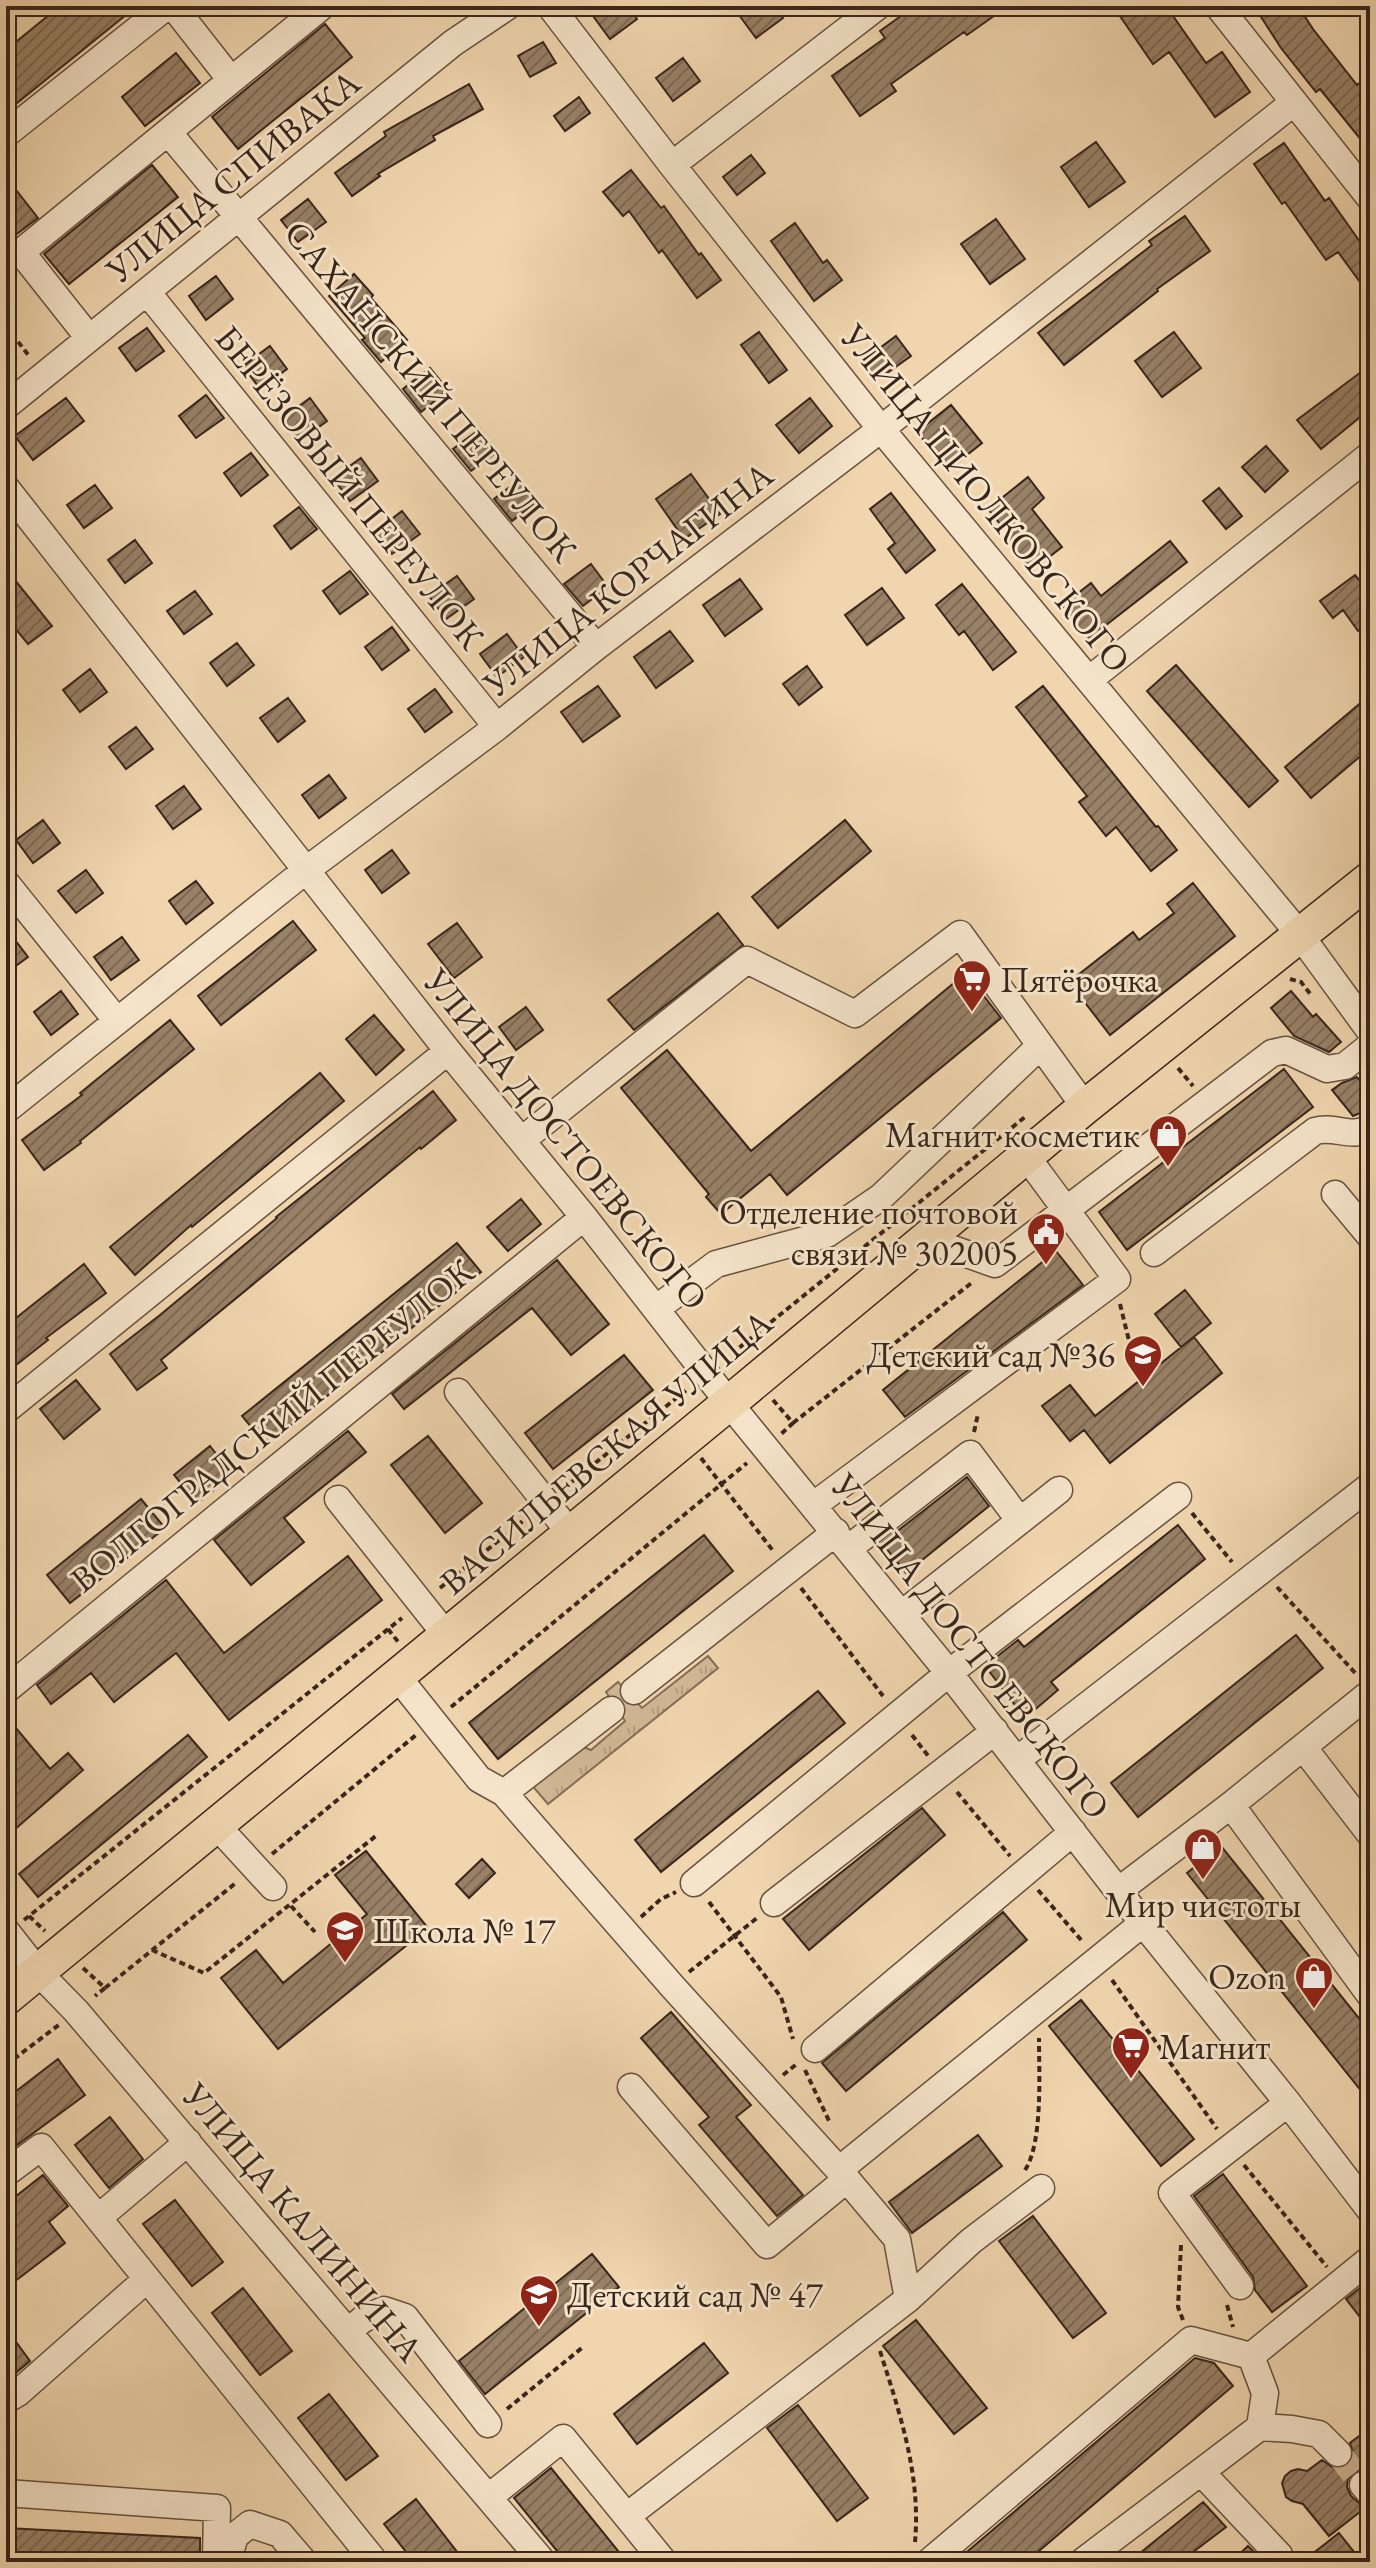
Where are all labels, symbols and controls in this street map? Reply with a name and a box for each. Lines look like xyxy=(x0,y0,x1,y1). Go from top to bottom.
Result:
street label: УЛИЦА СПИВАКА xyxy=(95,58,371,294)
street label: САХАНСКИЙ ПЕРЕУЛОК xyxy=(274,210,588,572)
street label: УЛИЦА ЦИОЛКОВСКОГО xyxy=(830,313,1141,682)
street label: БЕРЁЗОВЫЙ ПЕРЕУЛОК xyxy=(205,315,495,659)
street label: УЛИЦА КОРЧАГИНА xyxy=(473,450,783,708)
place label: Пятёрочка xyxy=(1000,956,1159,1003)
street label: УЛИЦА ДОСТОЕВСКОГО xyxy=(413,958,718,1319)
supermarket icon: Пятёрочка xyxy=(951,958,993,1013)
place label: Магнит косметик xyxy=(885,1111,1140,1158)
shop icon: Магнит косметик xyxy=(1147,1113,1189,1168)
place label: Отделение почтовой связи № 302005 xyxy=(719,1188,1018,1276)
public building icon: Отделение почтовой связи № 302005 xyxy=(1025,1211,1067,1266)
street label: ВОЛГОГРАДСКИЙ ПЕРЕУЛОК xyxy=(61,1247,484,1603)
street label: ВАСИЛЬЕВСКАЯ УЛИЦА xyxy=(430,1298,783,1605)
place label: Детский сад №36 xyxy=(866,1331,1115,1378)
school or university icon: Детский сад №36 xyxy=(1122,1333,1164,1388)
street label: УЛИЦА ДОСТОЕВСКОГО xyxy=(821,1463,1121,1828)
shop icon: Мир чистоты xyxy=(1182,1826,1224,1881)
place label: Мир чистоты xyxy=(1105,1881,1301,1928)
place label: Школа № 17 xyxy=(373,1907,556,1954)
school or university icon: Школа № 17 xyxy=(324,1909,366,1964)
place label: Ozon xyxy=(1208,1953,1286,2000)
shop icon: Ozon xyxy=(1293,1955,1335,2010)
place label: Магнит xyxy=(1159,2023,1271,2070)
supermarket icon: Магнит xyxy=(1110,2025,1152,2080)
street label: УЛИЦА КАЛИНИНА xyxy=(172,2072,434,2372)
place label: Детский сад № 47 xyxy=(567,2271,823,2318)
school or university icon: Детский сад № 47 xyxy=(518,2273,560,2328)

